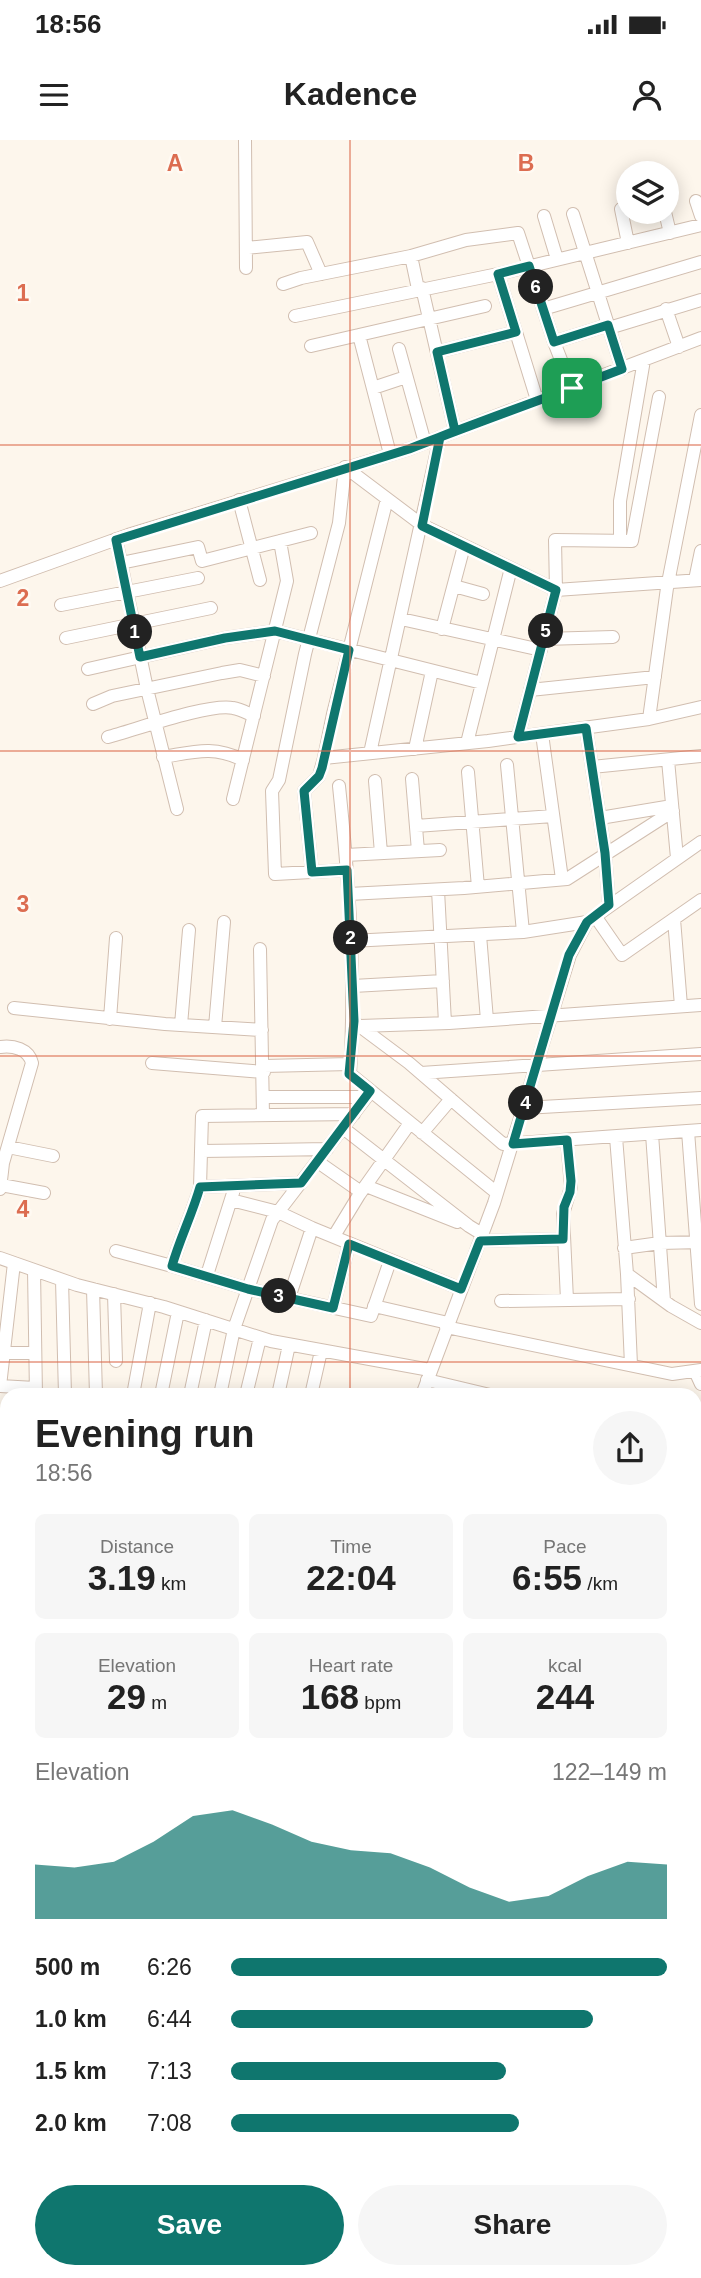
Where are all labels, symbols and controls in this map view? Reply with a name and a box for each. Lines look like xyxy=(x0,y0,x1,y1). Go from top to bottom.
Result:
text: 18:56 xyxy=(35,9,102,39)
icon: menu xyxy=(35,76,73,114)
text: Kadence xyxy=(284,76,417,112)
icon: person xyxy=(628,76,666,114)
text: A xyxy=(167,150,183,176)
text: B xyxy=(518,150,534,176)
map controls xyxy=(616,161,679,224)
button: layers xyxy=(616,161,679,224)
pin: 6 xyxy=(518,270,554,304)
text: 6 xyxy=(530,276,541,297)
text: 1 xyxy=(17,280,30,306)
pin xyxy=(542,358,602,418)
icon: arrive xyxy=(553,369,591,407)
text: 2 xyxy=(17,585,29,611)
pin: 5 xyxy=(528,614,564,648)
pin: 1 xyxy=(118,615,152,650)
text: 5 xyxy=(540,620,551,641)
text: 1 xyxy=(129,621,140,642)
text: 3 xyxy=(17,891,29,917)
pin: 2 xyxy=(334,920,368,956)
text: 2 xyxy=(345,927,356,948)
pin: 4 xyxy=(508,1086,544,1121)
text: 4 xyxy=(520,1092,531,1113)
text: 4 xyxy=(17,1196,30,1222)
pin: 3 xyxy=(262,1278,296,1314)
text: 3 xyxy=(273,1285,284,1306)
button: share xyxy=(593,1411,667,1485)
text: Evening run xyxy=(35,1413,255,1455)
text: 18:56 xyxy=(35,1460,93,1486)
text: Distance xyxy=(100,1536,174,1557)
text: Time xyxy=(330,1536,372,1557)
text: Pace xyxy=(543,1536,587,1557)
text: 3.19 xyxy=(88,1558,156,1597)
text: 22:04 xyxy=(306,1558,396,1597)
text: 6:55 xyxy=(512,1558,582,1597)
text: km xyxy=(156,1573,186,1594)
text: /km xyxy=(582,1573,618,1594)
text: Elevation xyxy=(98,1655,176,1676)
text: Heart rate xyxy=(309,1655,393,1676)
text: kcal xyxy=(548,1655,582,1676)
text: 29 xyxy=(107,1677,146,1716)
text: 168 xyxy=(301,1677,359,1716)
text: 244 xyxy=(536,1677,594,1716)
text: m xyxy=(146,1692,167,1713)
text: bpm xyxy=(359,1692,401,1713)
text: Elevation xyxy=(35,1759,130,1785)
text: 122–149 m xyxy=(552,1759,667,1785)
text: 500 m xyxy=(35,1954,100,1980)
text: 6:26 xyxy=(147,1954,192,1980)
text: 1.0 km xyxy=(35,2006,107,2032)
text: 6:44 xyxy=(147,2006,192,2032)
text: 1.5 km xyxy=(35,2058,107,2084)
text: 7:13 xyxy=(147,2058,192,2084)
text: 2.0 km xyxy=(35,2110,107,2136)
text: 7:08 xyxy=(147,2110,192,2136)
button: Save xyxy=(35,2185,344,2265)
button: Share xyxy=(358,2185,667,2265)

